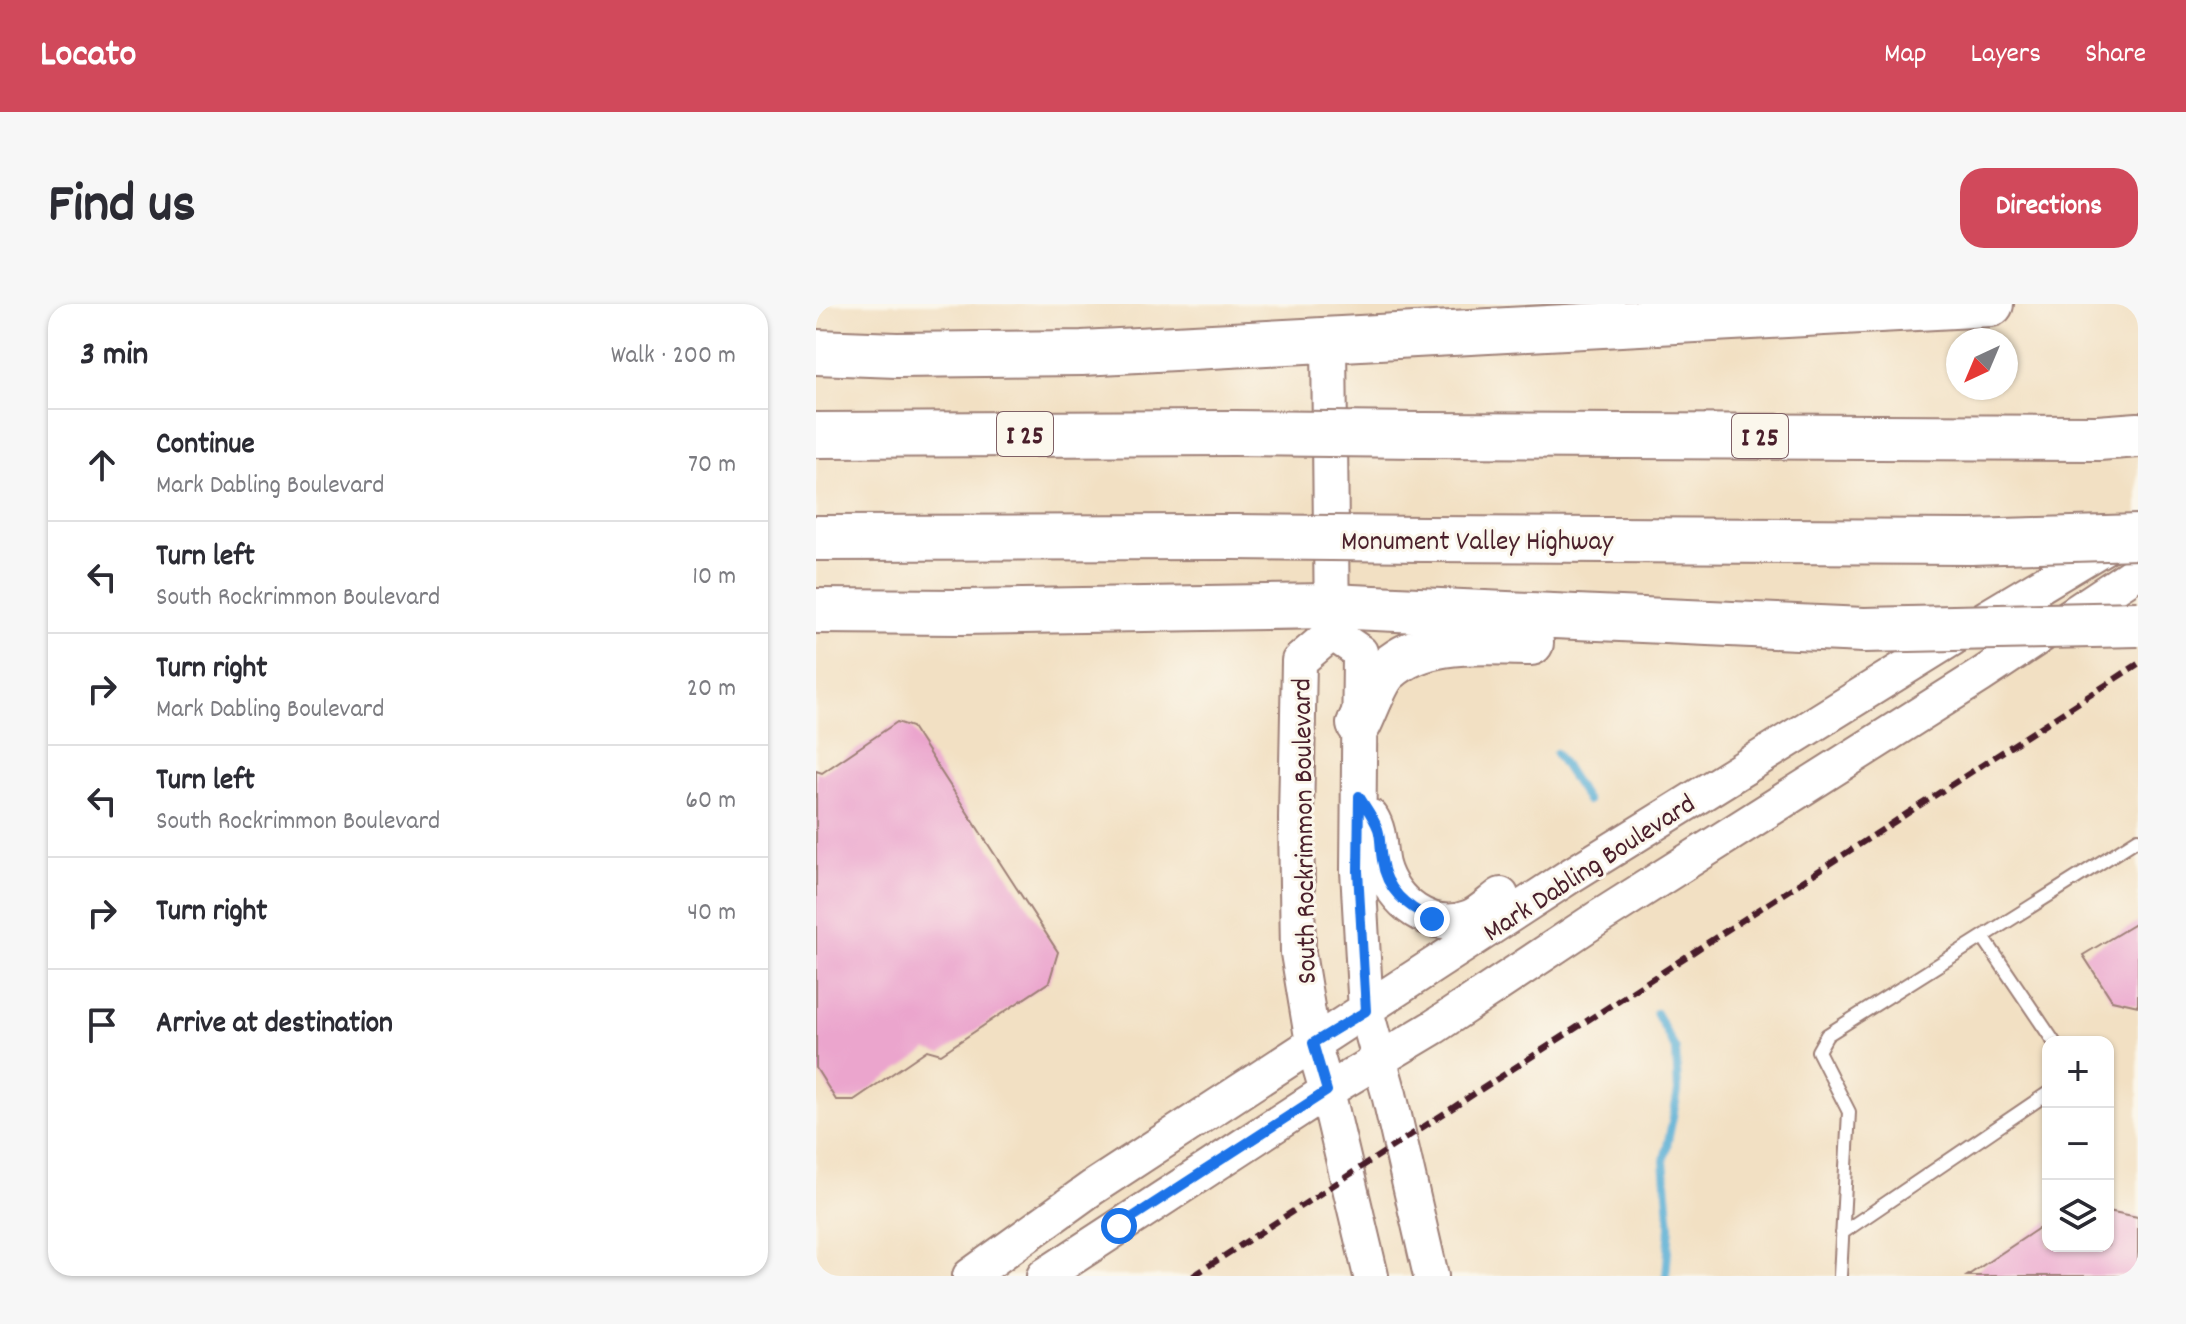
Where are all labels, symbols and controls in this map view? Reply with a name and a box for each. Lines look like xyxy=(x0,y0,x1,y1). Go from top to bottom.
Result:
text: Locato xyxy=(40,29,136,84)
text: Map xyxy=(1884,36,1927,76)
text: Layers xyxy=(1971,36,2041,76)
text: Share xyxy=(2085,36,2146,76)
text: Find us xyxy=(48,168,196,248)
button: Directions xyxy=(1960,168,2138,248)
north arrow xyxy=(1946,328,2018,400)
text: 3 min xyxy=(80,332,148,381)
text: Walk · 200 m xyxy=(611,338,736,375)
road number: I 25 xyxy=(997,412,1053,456)
road number: I 25 xyxy=(1732,414,1788,458)
text: Continue xyxy=(156,425,255,468)
icon: ahead xyxy=(80,443,124,487)
text: 70 m xyxy=(688,447,736,484)
text: Mark Dabling Boulevard xyxy=(156,468,384,505)
street label: Monument Valley Highway xyxy=(1341,524,1614,564)
text: Turn left xyxy=(156,537,255,580)
icon: left xyxy=(80,555,124,599)
text: 10 m xyxy=(692,559,736,596)
text: South Rockrimmon Boulevard xyxy=(156,580,440,617)
text: Turn right xyxy=(156,649,267,692)
icon: right xyxy=(80,667,124,711)
text: 20 m xyxy=(687,671,736,708)
street label: South Rockrimmon Boulevard xyxy=(1284,677,1330,984)
text: Mark Dabling Boulevard xyxy=(156,692,384,729)
text: Turn left xyxy=(156,761,255,804)
icon: left xyxy=(80,779,124,823)
text: 60 m xyxy=(685,783,736,820)
street label: Mark Dabling Boulevard xyxy=(1477,786,1705,954)
text: South Rockrimmon Boulevard xyxy=(156,804,440,841)
icon: right xyxy=(80,891,124,935)
text: Turn right xyxy=(156,892,267,935)
text: 40 m xyxy=(687,895,736,932)
route end xyxy=(1414,901,1450,937)
icon: arrive xyxy=(80,1003,124,1047)
text: Arrive at destination xyxy=(156,1004,393,1047)
map controls xyxy=(2042,1036,2114,1252)
button: + xyxy=(2042,1036,2114,1108)
button: − xyxy=(2042,1108,2114,1180)
button: layers xyxy=(2042,1180,2114,1252)
route start xyxy=(1101,1208,1137,1244)

